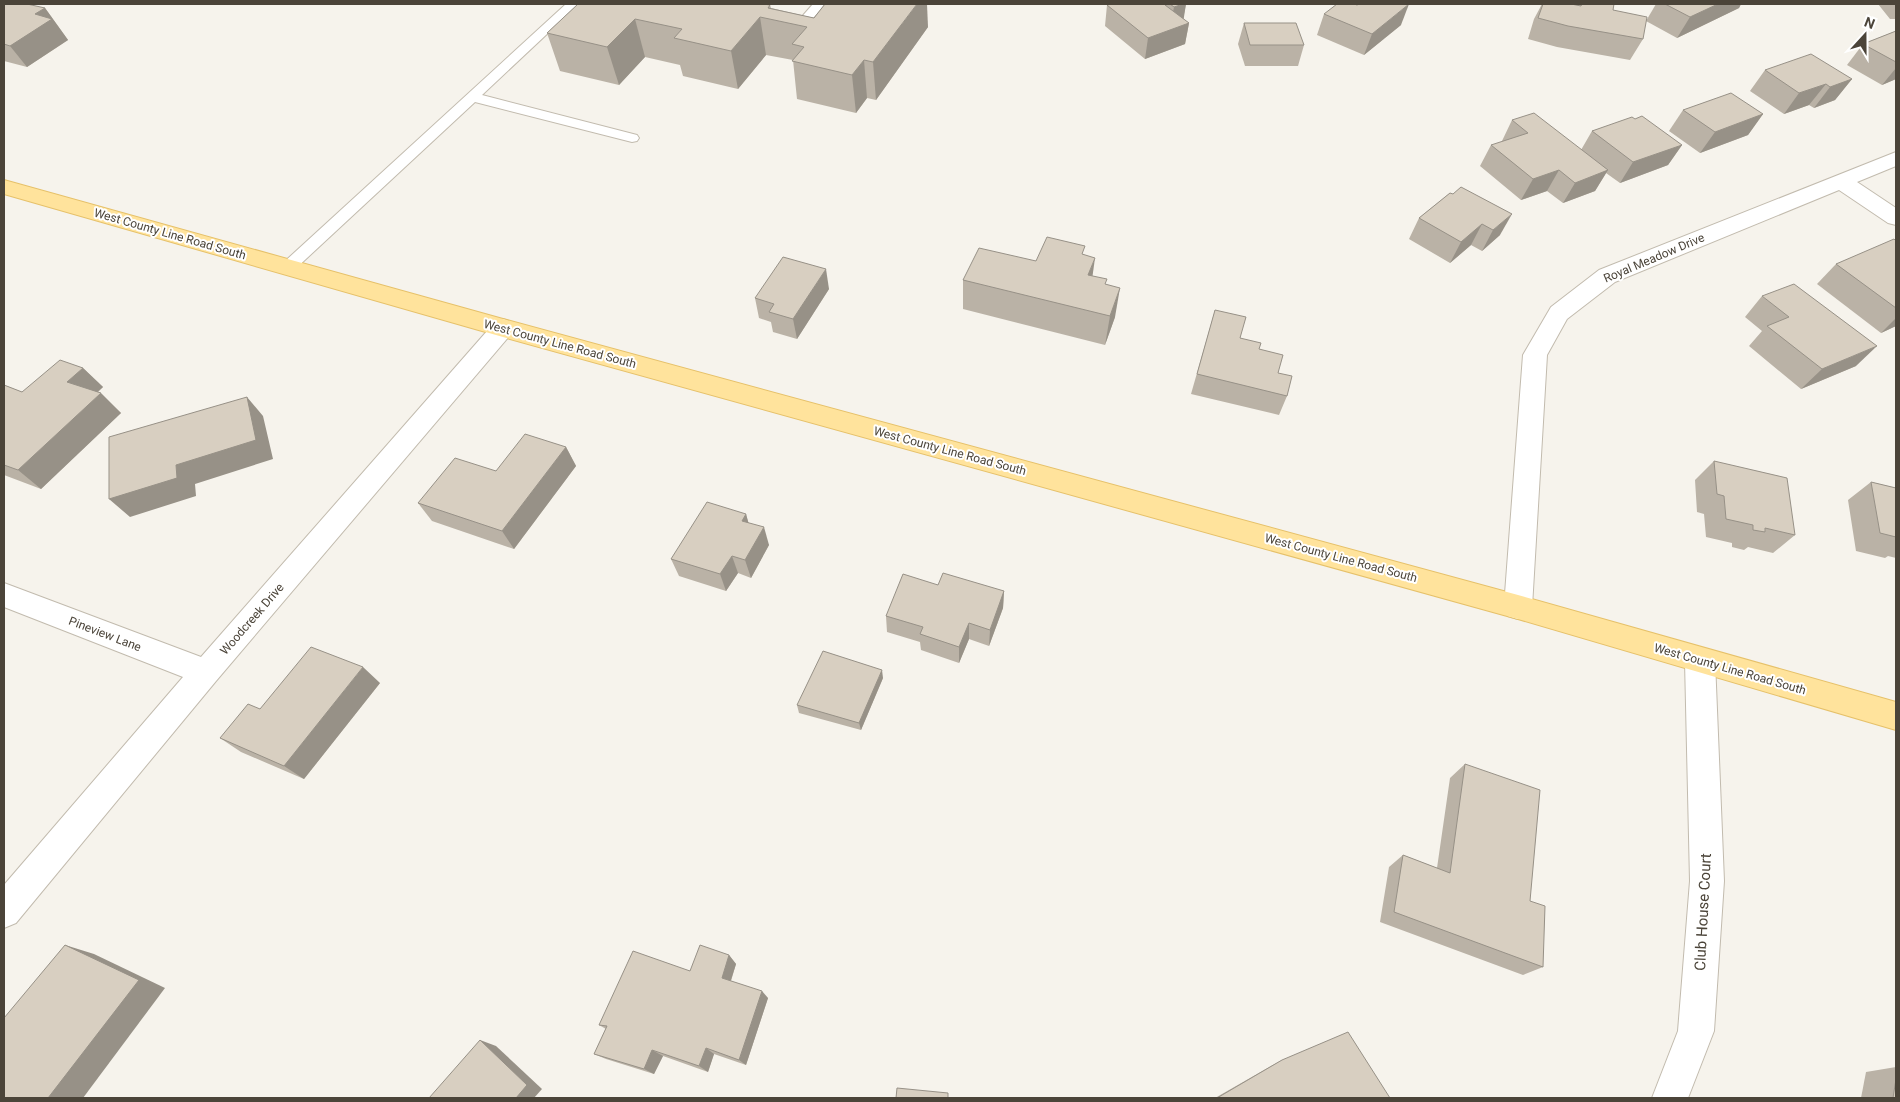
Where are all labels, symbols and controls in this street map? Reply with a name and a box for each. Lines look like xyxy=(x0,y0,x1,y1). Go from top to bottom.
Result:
north arrow xyxy=(1840,10,1890,60)
text: N xyxy=(1862,14,1877,32)
street label: West County Line Road South xyxy=(92,206,248,262)
street label: Royal Meadow Drive xyxy=(1602,230,1706,286)
street label: West County Line Road South xyxy=(482,317,638,371)
street label: West County Line Road South xyxy=(872,424,1028,478)
street label: West County Line Road South xyxy=(1263,531,1419,585)
street label: Woodcreek Drive xyxy=(217,580,287,658)
street label: Pineview Lane xyxy=(67,614,143,654)
street label: West County Line Road South xyxy=(1652,641,1808,697)
street label: Club House Court xyxy=(1691,853,1715,971)

